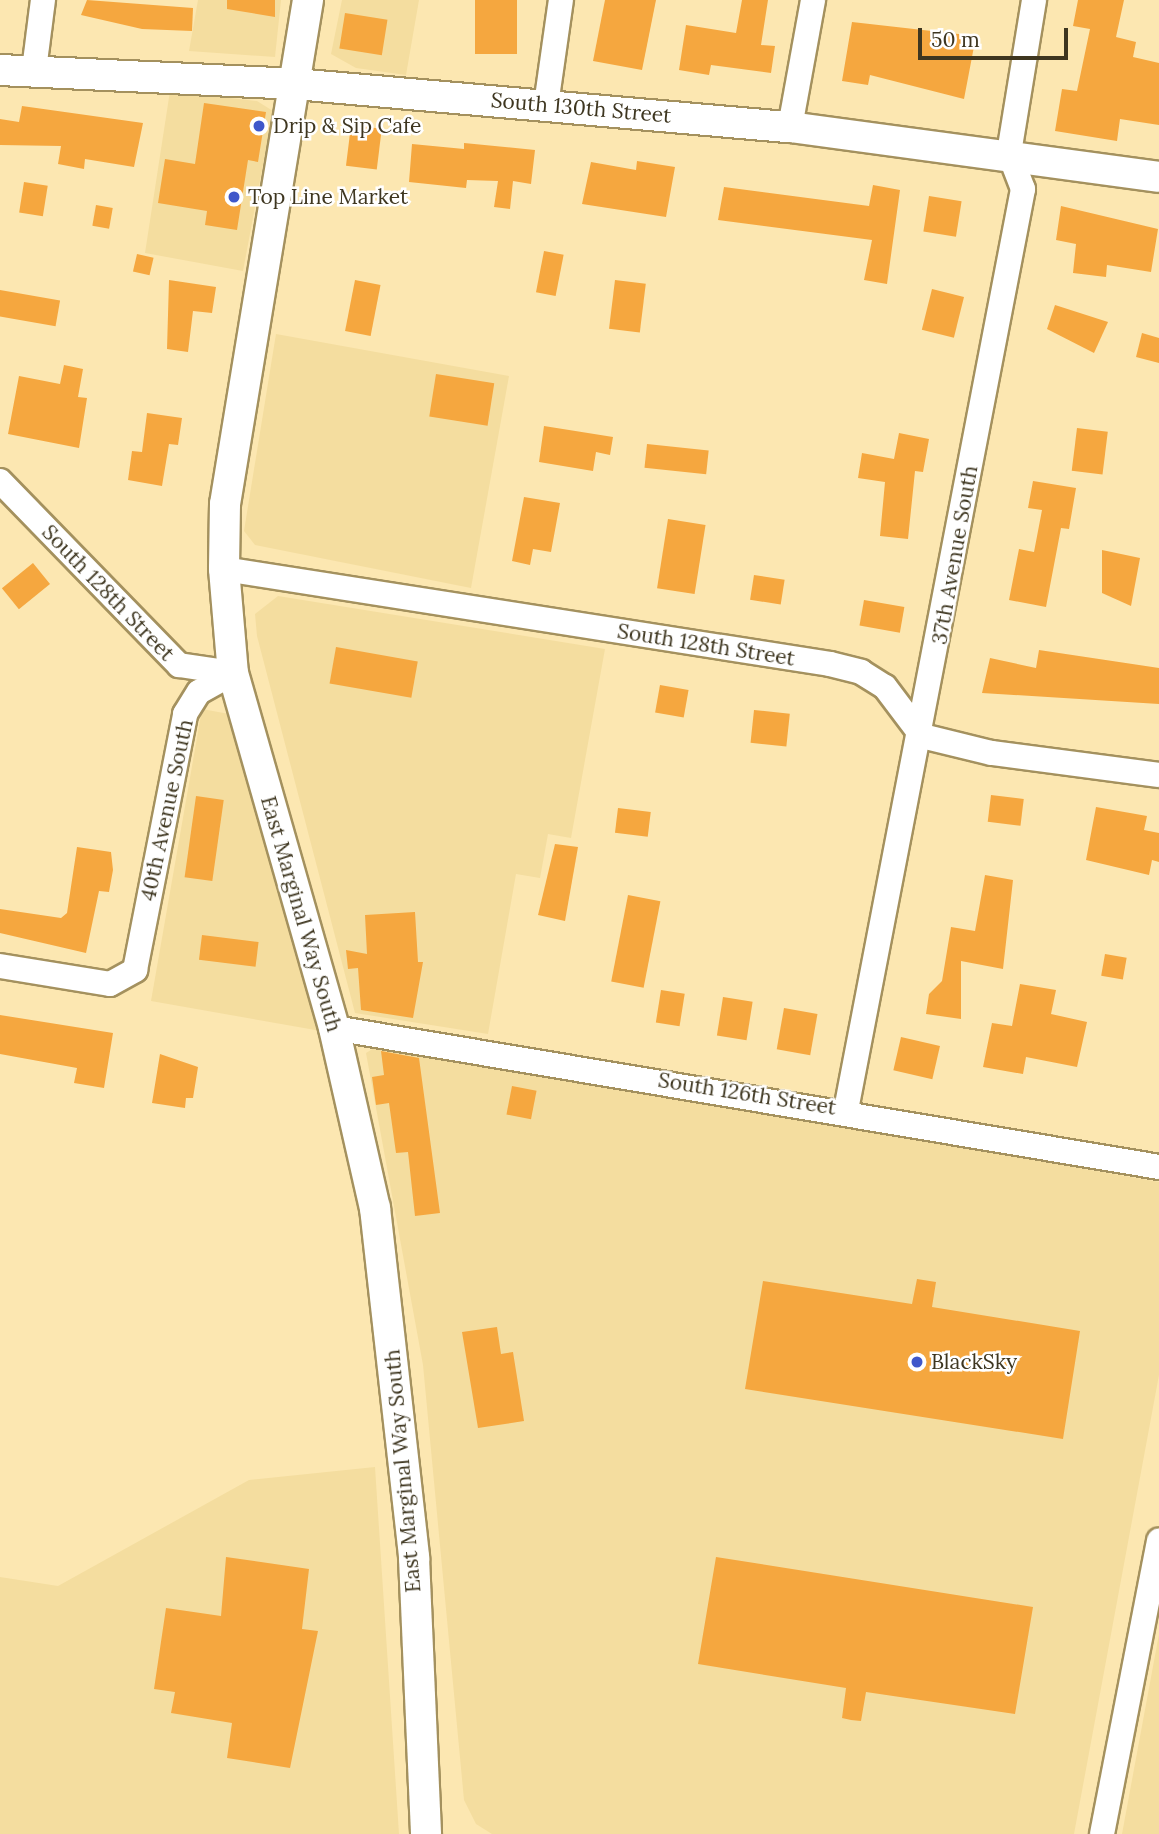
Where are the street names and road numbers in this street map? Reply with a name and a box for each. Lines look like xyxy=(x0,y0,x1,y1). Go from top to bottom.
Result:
street label: South 130th Street xyxy=(490,88,672,128)
street label: 37th Avenue South xyxy=(927,464,983,646)
street label: South 128th Street xyxy=(37,520,179,666)
street label: South 128th Street xyxy=(615,619,797,671)
street label: 40th Avenue South xyxy=(135,717,199,903)
street label: East Marginal Way South xyxy=(255,793,347,1035)
street label: South 126th Street xyxy=(656,1067,838,1121)
street label: East Marginal Way South xyxy=(380,1348,426,1594)

